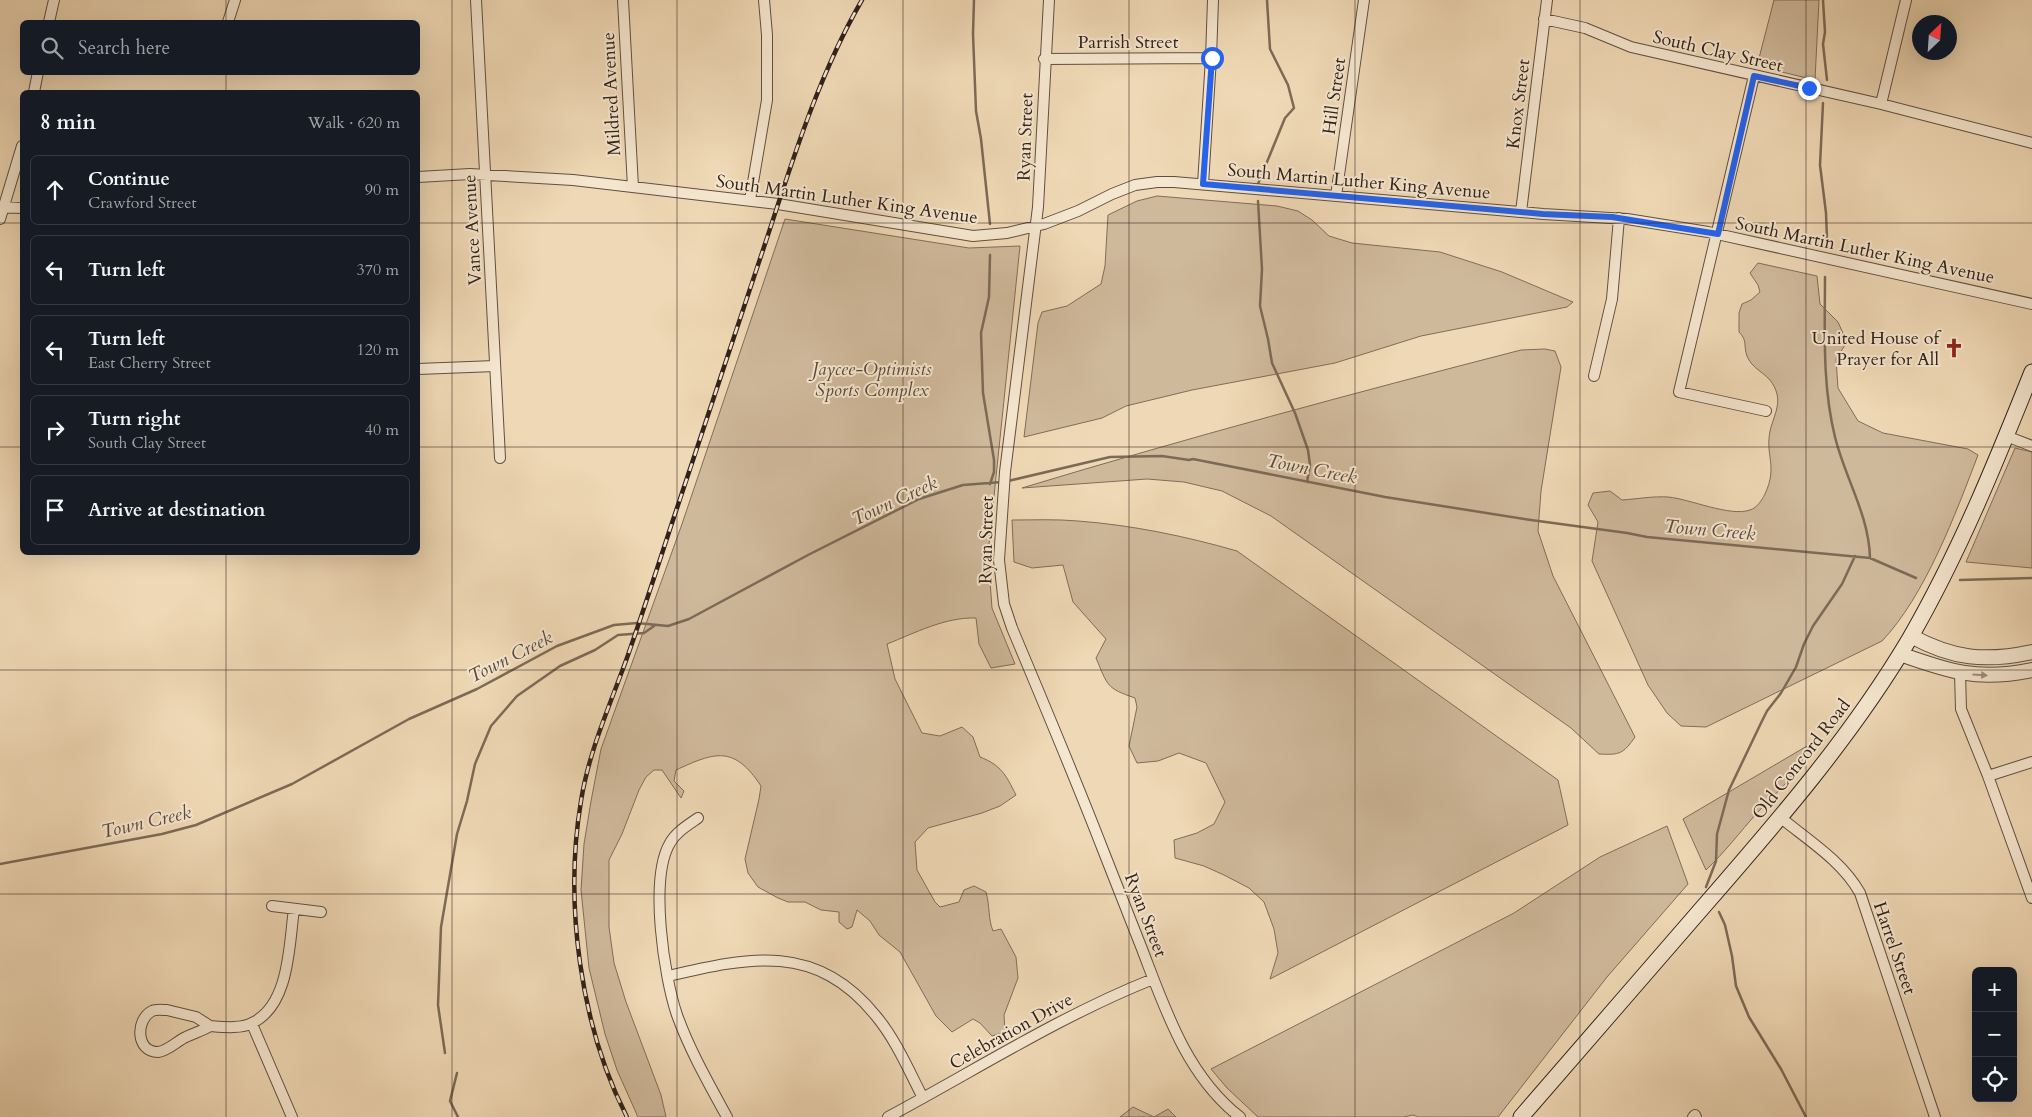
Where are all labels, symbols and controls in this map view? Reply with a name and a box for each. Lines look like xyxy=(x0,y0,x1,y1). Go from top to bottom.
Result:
north arrow xyxy=(1912,15,1957,60)
search box xyxy=(20,20,420,75)
street label: South Clay Street xyxy=(1650,24,1786,79)
street label: Parrish Street xyxy=(1078,30,1179,55)
street label: Mildred Avenue xyxy=(596,32,627,156)
icon: search xyxy=(38,34,66,62)
text: Search here xyxy=(78,35,170,61)
route start xyxy=(1201,47,1224,70)
street label: Hill Street xyxy=(1317,56,1352,136)
street label: Knox Street xyxy=(1501,57,1536,150)
route end xyxy=(1798,77,1821,100)
street label: Ryan Street xyxy=(1011,92,1040,181)
text: 8 min xyxy=(40,108,96,137)
text: Walk · 620 m xyxy=(308,112,400,134)
street label: South Martin Luther King Avenue xyxy=(1226,158,1492,205)
text: Continue xyxy=(88,166,170,192)
street label: South Martin Luther King Avenue xyxy=(714,169,979,230)
street label: Vance Avenue xyxy=(457,174,488,286)
icon: ahead xyxy=(41,176,69,204)
text: 90 m xyxy=(365,179,399,201)
text: Crawford Street xyxy=(88,192,196,214)
street label: South Martin Luther King Avenue xyxy=(1733,211,1997,290)
icon: left xyxy=(41,256,69,284)
text: Turn left xyxy=(88,257,165,283)
text: 370 m xyxy=(357,259,399,281)
text: Turn left xyxy=(88,326,165,352)
place label: United House of Prayer for All xyxy=(1812,326,1943,372)
icon: left xyxy=(41,336,69,364)
church icon: United House of Prayer for All xyxy=(1943,337,1965,359)
text: 120 m xyxy=(357,339,399,361)
text: East Cherry Street xyxy=(88,352,211,374)
park label: Jaycee-Optimists Sports Complex xyxy=(808,357,932,403)
text: Turn right xyxy=(88,406,180,432)
icon: right xyxy=(41,416,69,444)
text: 40 m xyxy=(365,419,399,441)
text: South Clay Street xyxy=(88,432,206,454)
water label: Town Creek xyxy=(1264,447,1360,491)
water label: Town Creek xyxy=(847,470,942,532)
street label: Ryan Street xyxy=(973,495,1000,584)
icon: arrive xyxy=(41,496,69,524)
text: Arrive at destination xyxy=(88,497,265,523)
water label: Town Creek xyxy=(1663,513,1757,547)
water label: Town Creek xyxy=(464,624,558,689)
one-way arrow xyxy=(1973,672,1989,680)
street label: Old Concord Road xyxy=(1746,693,1857,825)
water label: Town Creek xyxy=(99,799,194,845)
street label: Ryan Street xyxy=(1118,870,1173,961)
street label: Harrel Street xyxy=(1867,898,1922,998)
map controls xyxy=(1972,967,2017,1102)
button: + xyxy=(1972,967,2017,1012)
street label: Celebration Drive xyxy=(945,987,1078,1076)
button: − xyxy=(1972,1012,2017,1057)
button: locate xyxy=(1972,1057,2017,1102)

